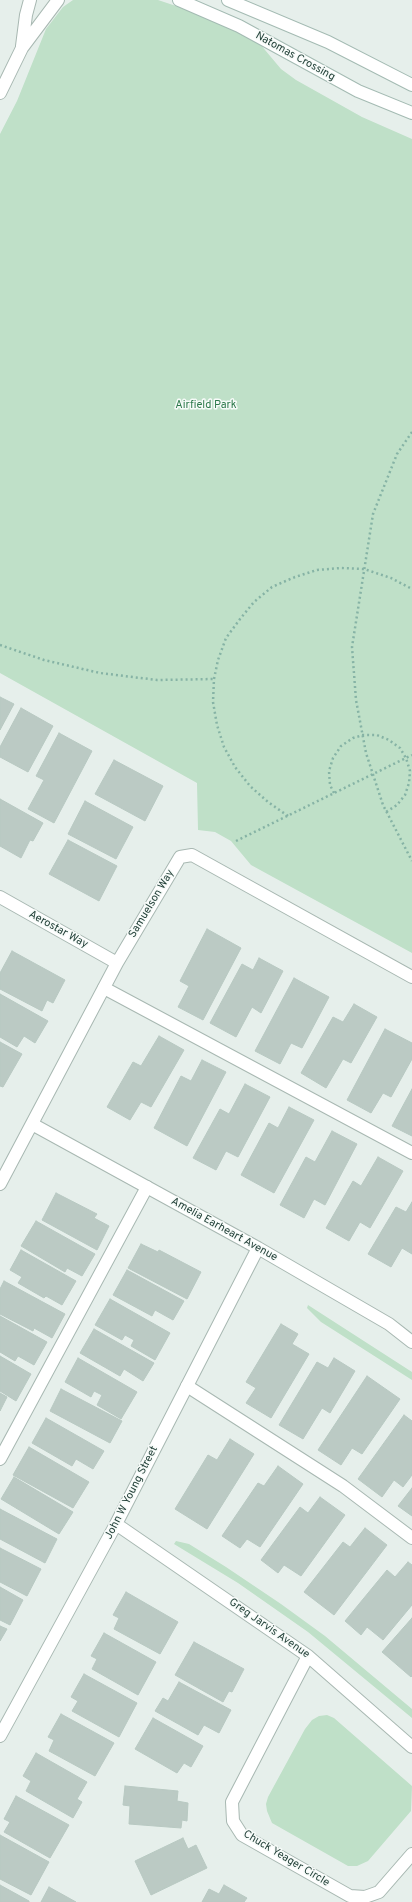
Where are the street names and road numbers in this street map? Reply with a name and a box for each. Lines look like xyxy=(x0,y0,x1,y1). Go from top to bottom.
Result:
street label: Natomas Crossing xyxy=(253,30,337,84)
street label: Samuelson Way xyxy=(126,868,178,940)
street label: Aerostar Way xyxy=(26,908,90,952)
street label: Amelia Earheart Avenue xyxy=(168,1195,280,1265)
street label: John W Young Street xyxy=(103,1444,161,1542)
street label: Greg Jarvis Avenue xyxy=(226,1596,312,1662)
street label: Chuck Yeager Circle xyxy=(240,1828,332,1890)

